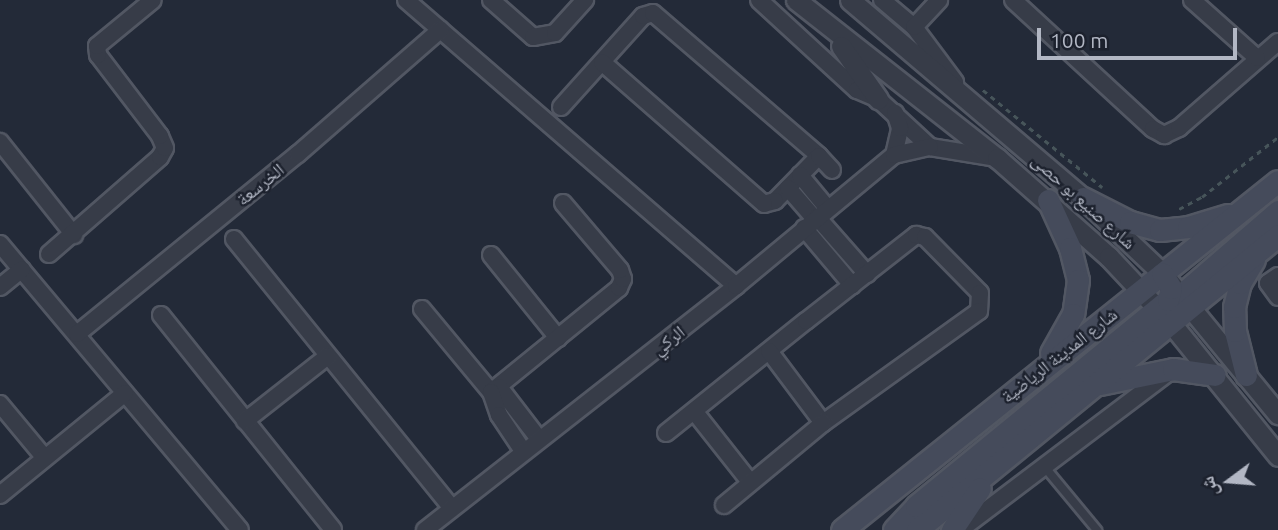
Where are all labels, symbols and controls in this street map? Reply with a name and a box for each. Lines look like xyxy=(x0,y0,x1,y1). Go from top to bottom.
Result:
scale bar xyxy=(1040,14,1240,58)
text: 100 m xyxy=(1050,28,1108,52)
street label: شارع صنيع بو حصى xyxy=(1028,149,1140,253)
street label: الخرسعة xyxy=(232,158,288,210)
street label: شارع المدينة الرياضية xyxy=(997,303,1121,407)
street label: الركي xyxy=(647,321,689,359)
north arrow xyxy=(1194,446,1264,516)
text: ش xyxy=(1195,474,1222,500)

